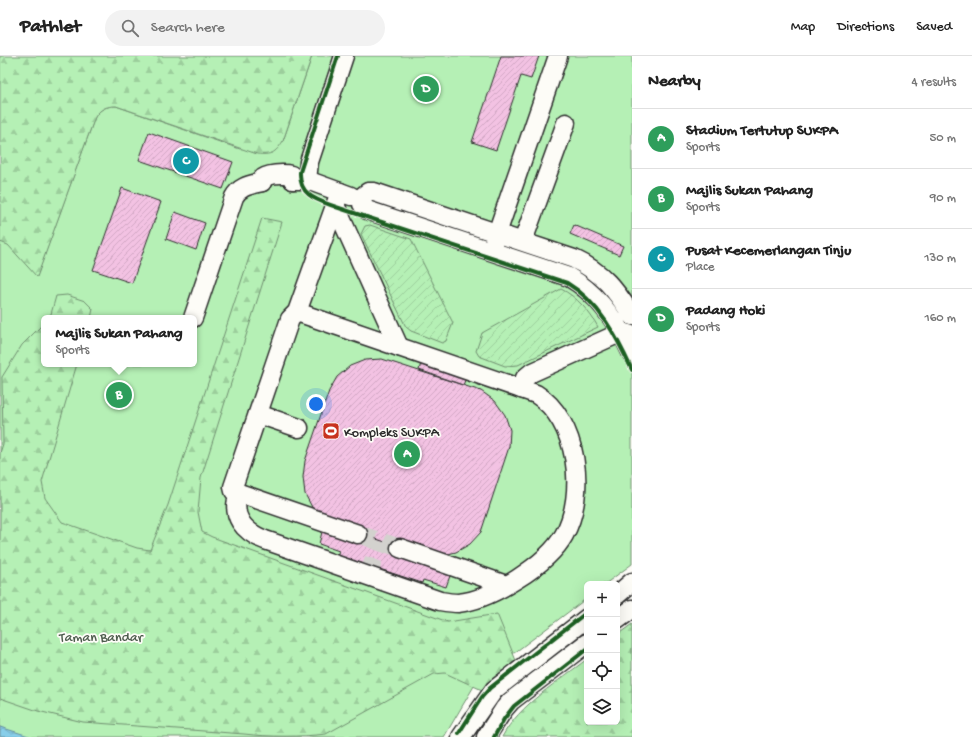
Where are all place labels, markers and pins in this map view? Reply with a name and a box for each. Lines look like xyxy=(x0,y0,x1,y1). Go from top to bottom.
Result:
pin: D xyxy=(413,74,439,104)
pin: C xyxy=(173,146,199,176)
pin: B xyxy=(106,380,132,410)
sports icon: Kompleks SUKPA xyxy=(321,421,341,441)
place label: Kompleks SUKPA xyxy=(344,425,440,442)
pin: A xyxy=(394,439,420,469)

